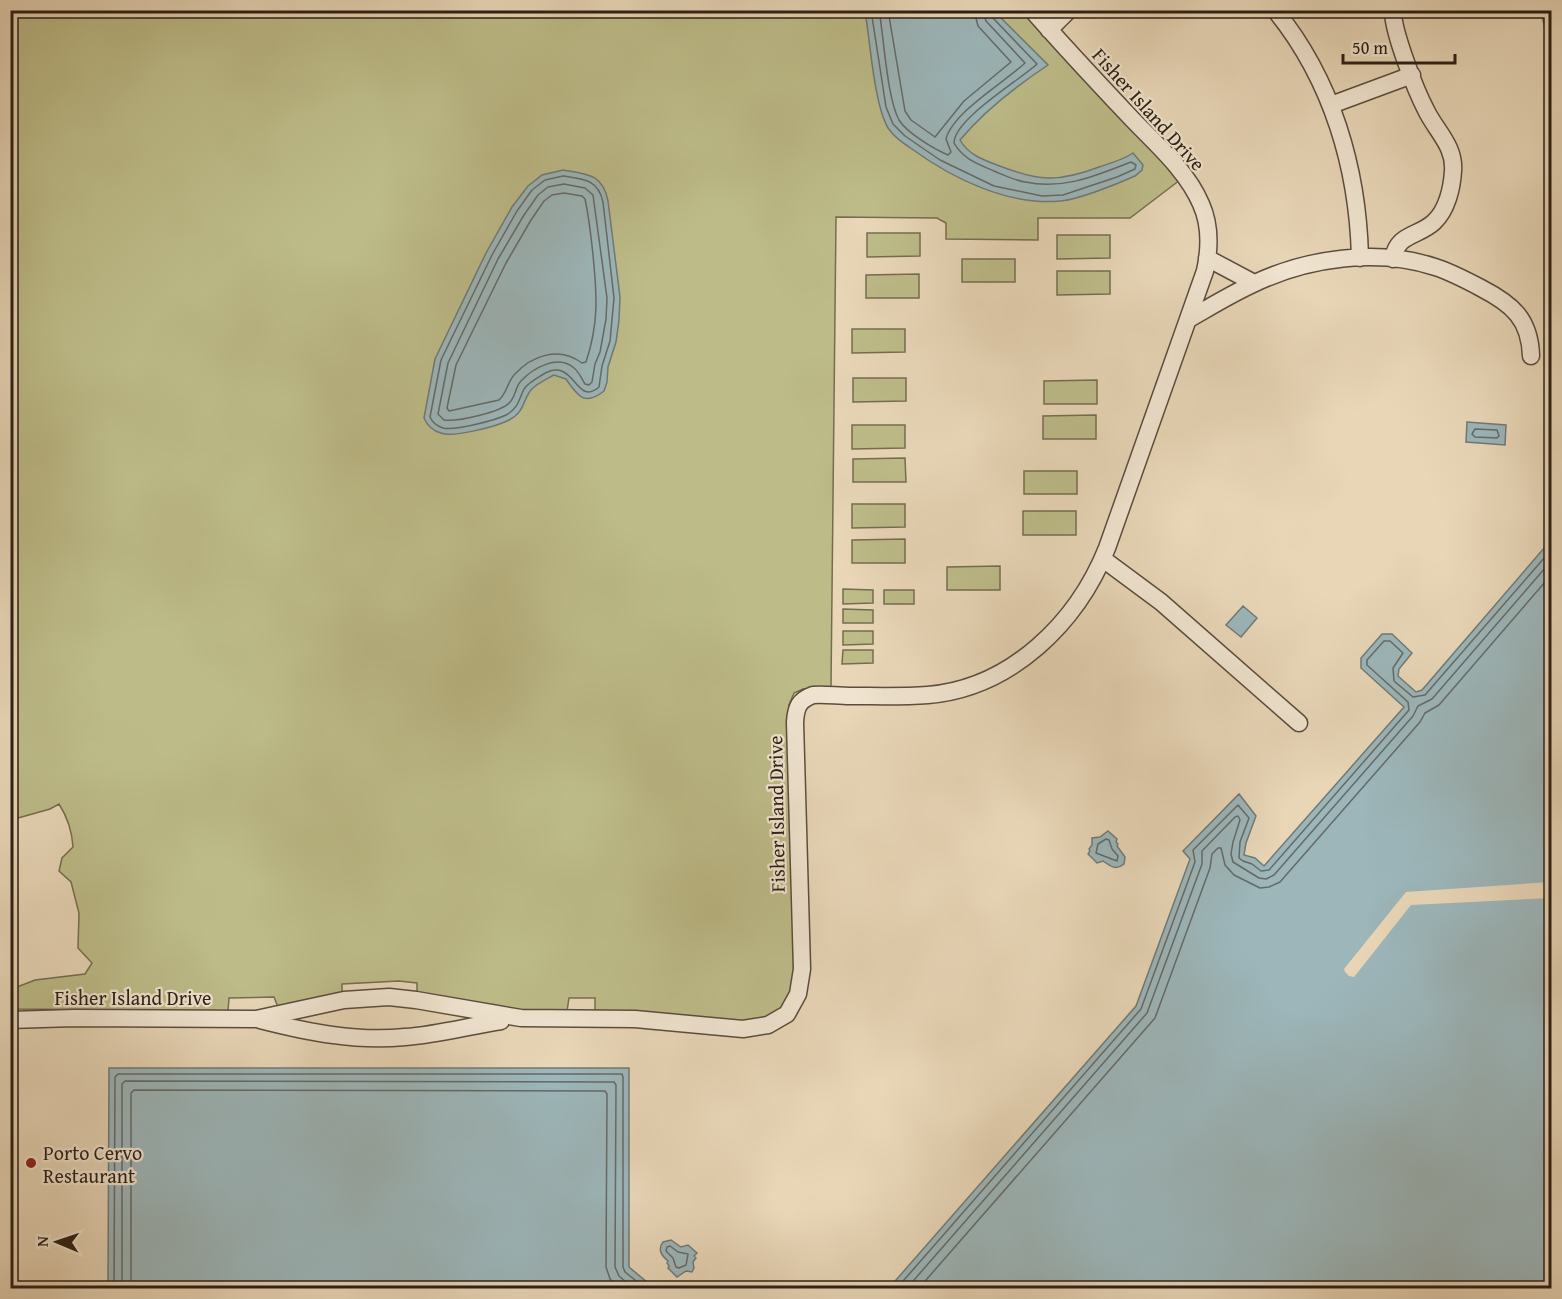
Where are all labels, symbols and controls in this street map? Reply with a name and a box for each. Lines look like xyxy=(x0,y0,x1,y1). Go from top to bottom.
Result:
scale bar xyxy=(1343,27,1456,65)
text: 50 m xyxy=(1352,34,1388,61)
street label: Fisher Island Drive xyxy=(1086,41,1212,177)
street label: Fisher Island Drive xyxy=(760,735,792,893)
street label: Fisher Island Drive xyxy=(55,983,211,1012)
place label: Porto Cervo Restaurant xyxy=(43,1138,142,1190)
marker: Porto Cervo Restaurant xyxy=(24,1156,38,1170)
north arrow xyxy=(27,1212,87,1272)
text: N xyxy=(30,1235,54,1247)

